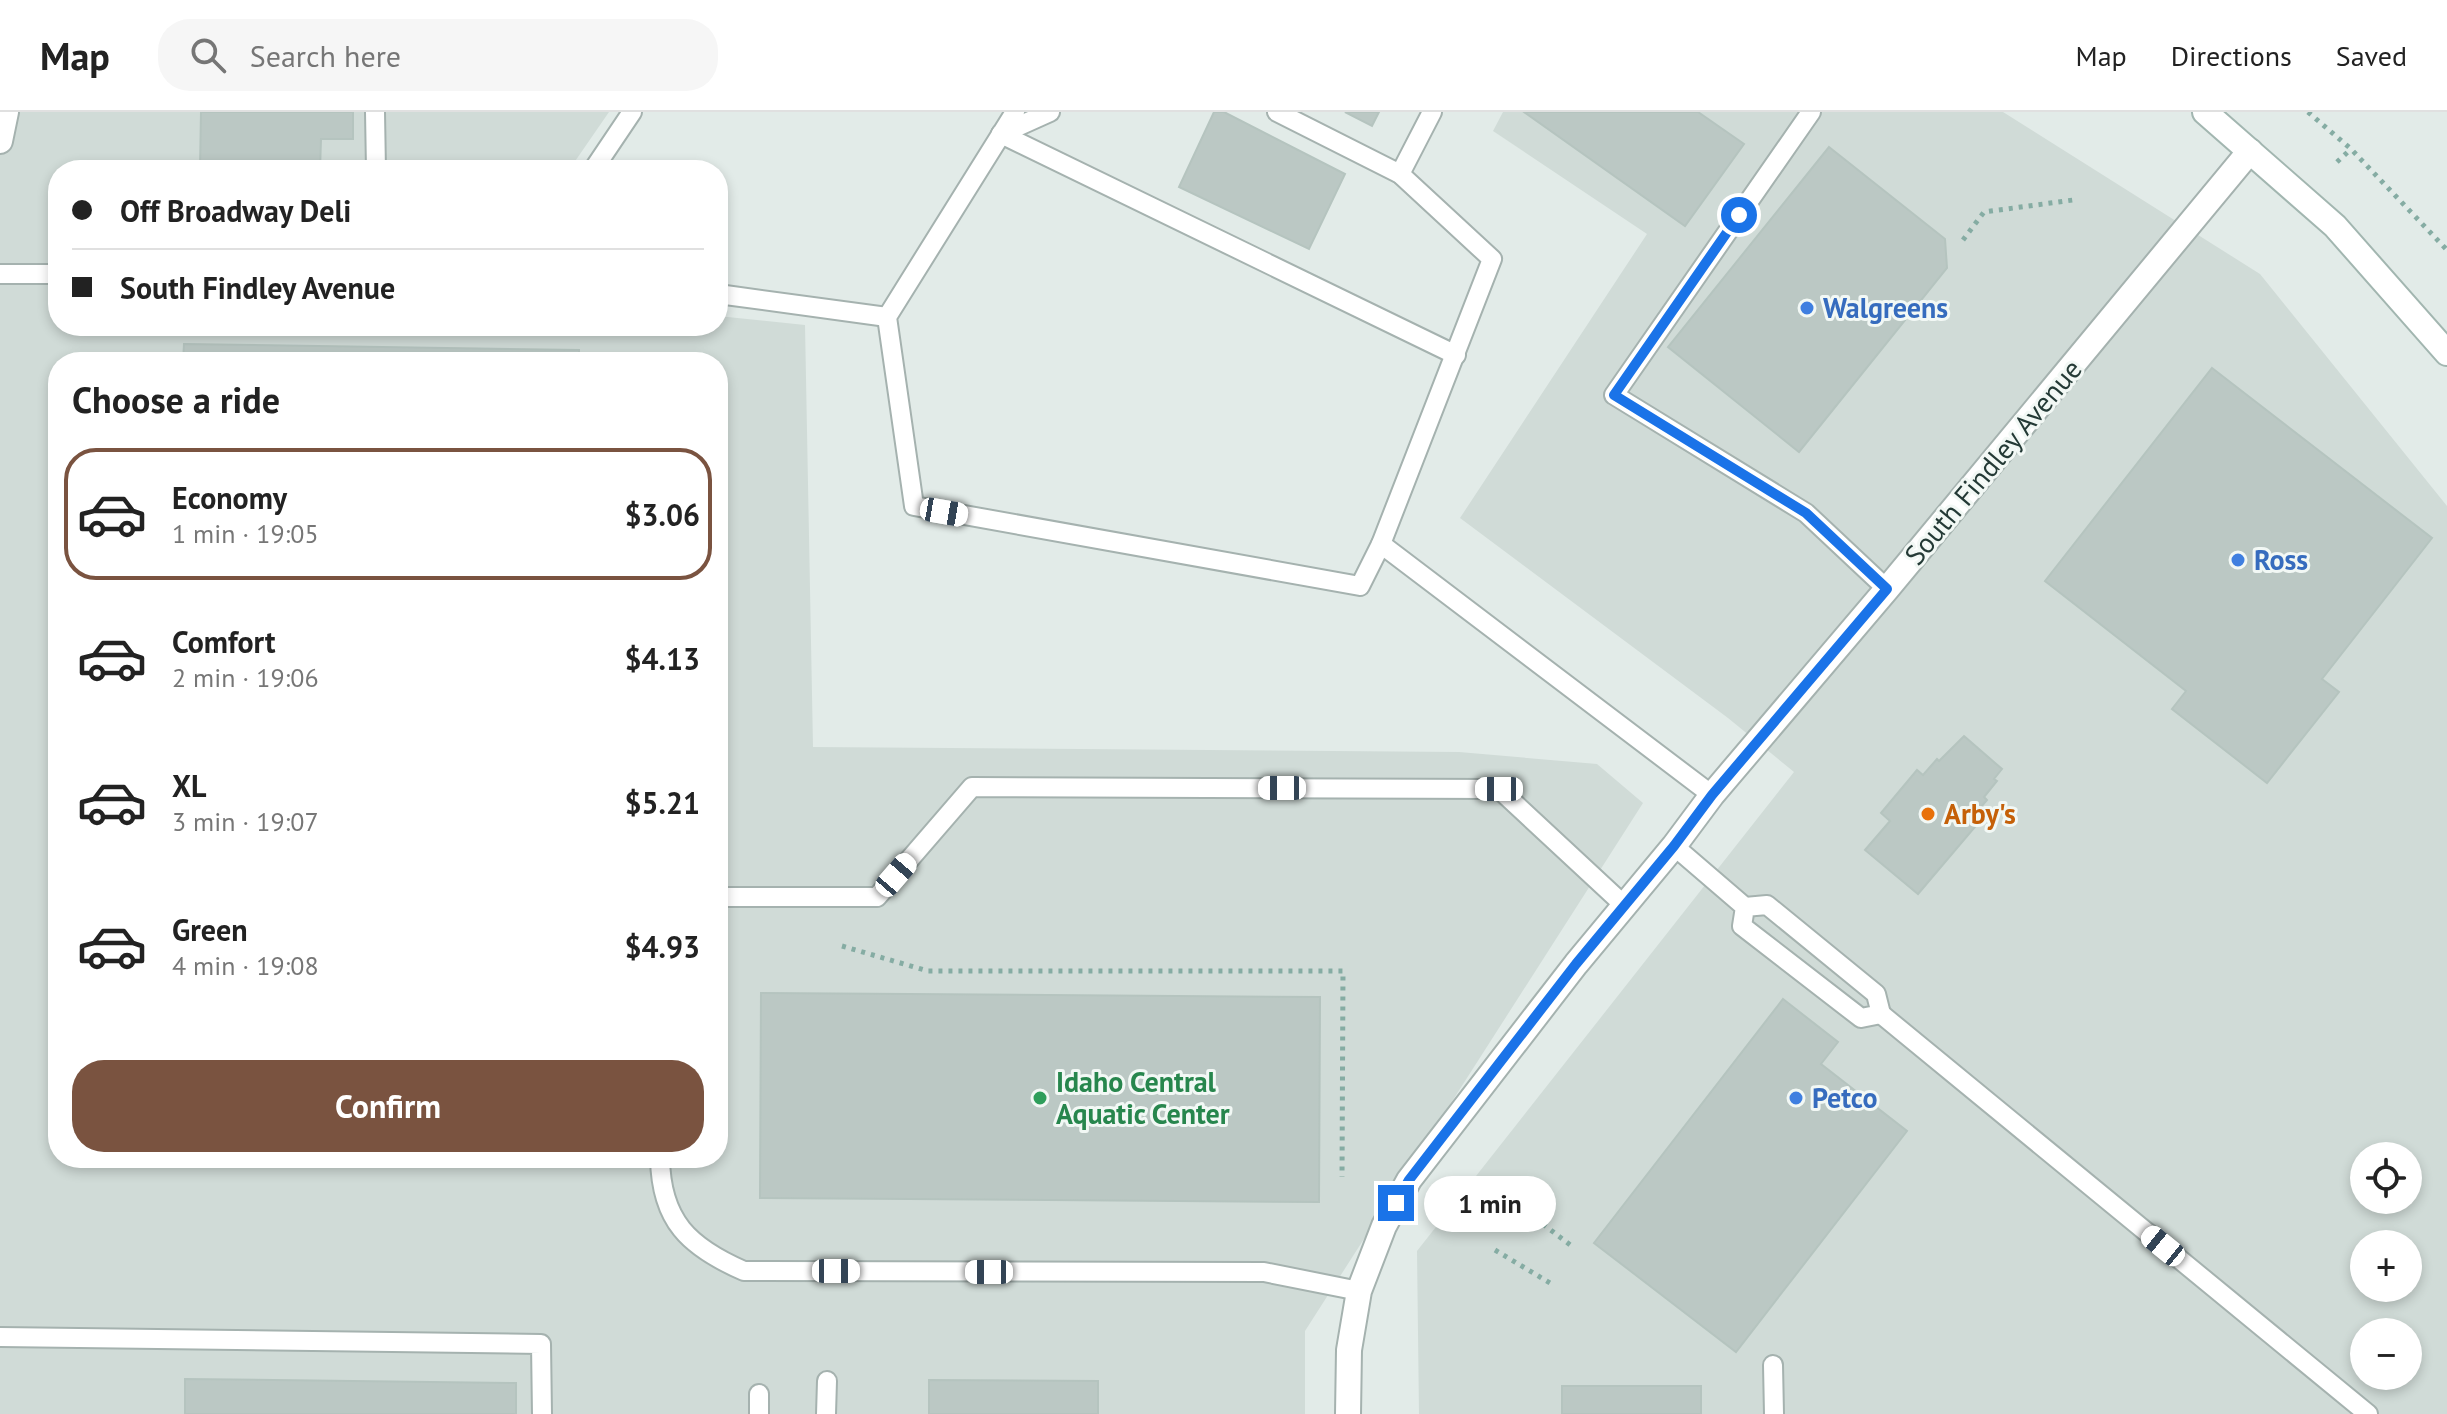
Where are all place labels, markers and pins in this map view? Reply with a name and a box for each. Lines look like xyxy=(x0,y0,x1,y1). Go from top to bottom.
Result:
place label: Walgreens xyxy=(1823,289,1948,326)
marker: Walgreens xyxy=(1798,299,1816,317)
place label: Ross xyxy=(2254,541,2308,578)
marker: Ross xyxy=(2229,551,2247,569)
place label: Arby's xyxy=(1944,795,2016,832)
marker: Arby's xyxy=(1919,805,1937,823)
place label: Idaho Central Aquatic Center xyxy=(1056,1063,1230,1132)
place label: Petco xyxy=(1812,1079,1878,1116)
marker: Idaho Central Aquatic Center xyxy=(1031,1089,1049,1107)
marker: Petco xyxy=(1787,1089,1805,1107)

